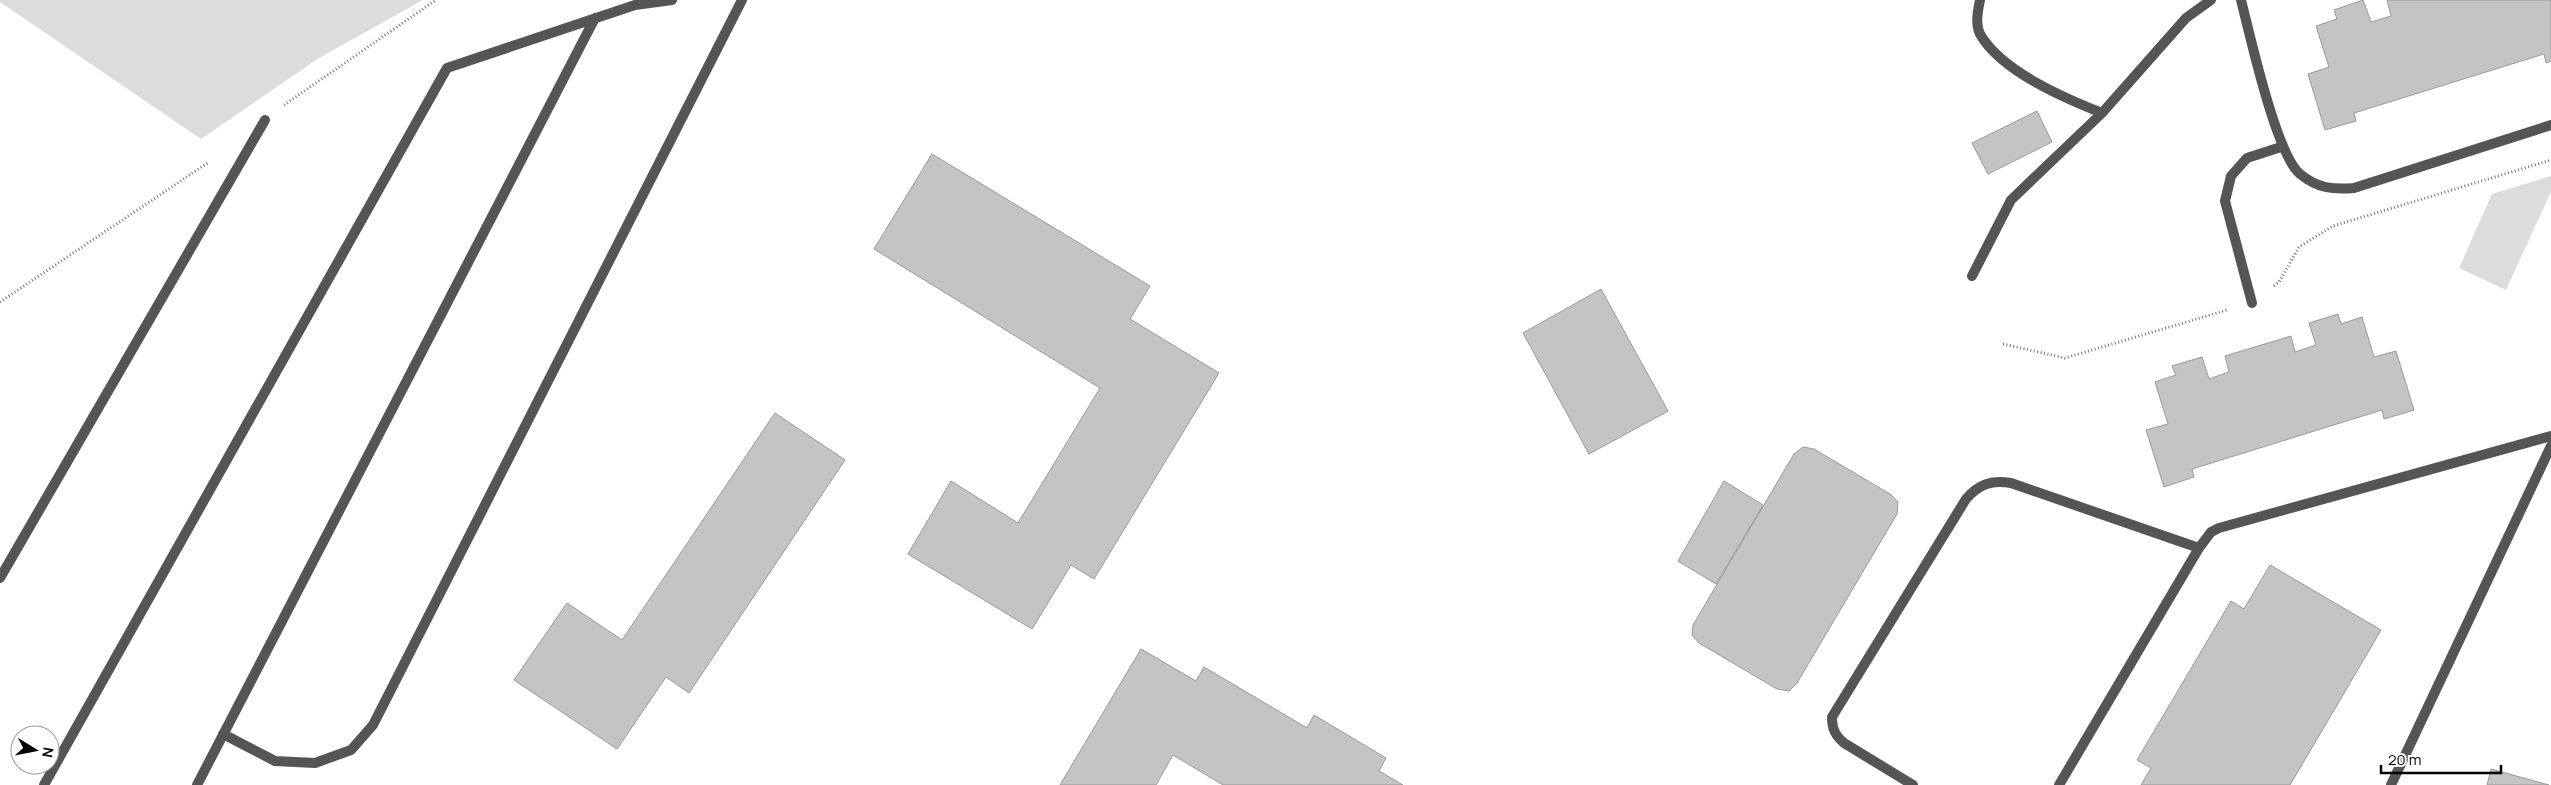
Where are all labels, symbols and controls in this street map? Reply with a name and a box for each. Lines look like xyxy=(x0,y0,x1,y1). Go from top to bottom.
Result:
north arrow xyxy=(10,725,60,775)
scale bar xyxy=(2381,742,2501,774)
text: N xyxy=(38,746,59,759)
text: 20 m xyxy=(2388,749,2421,770)

